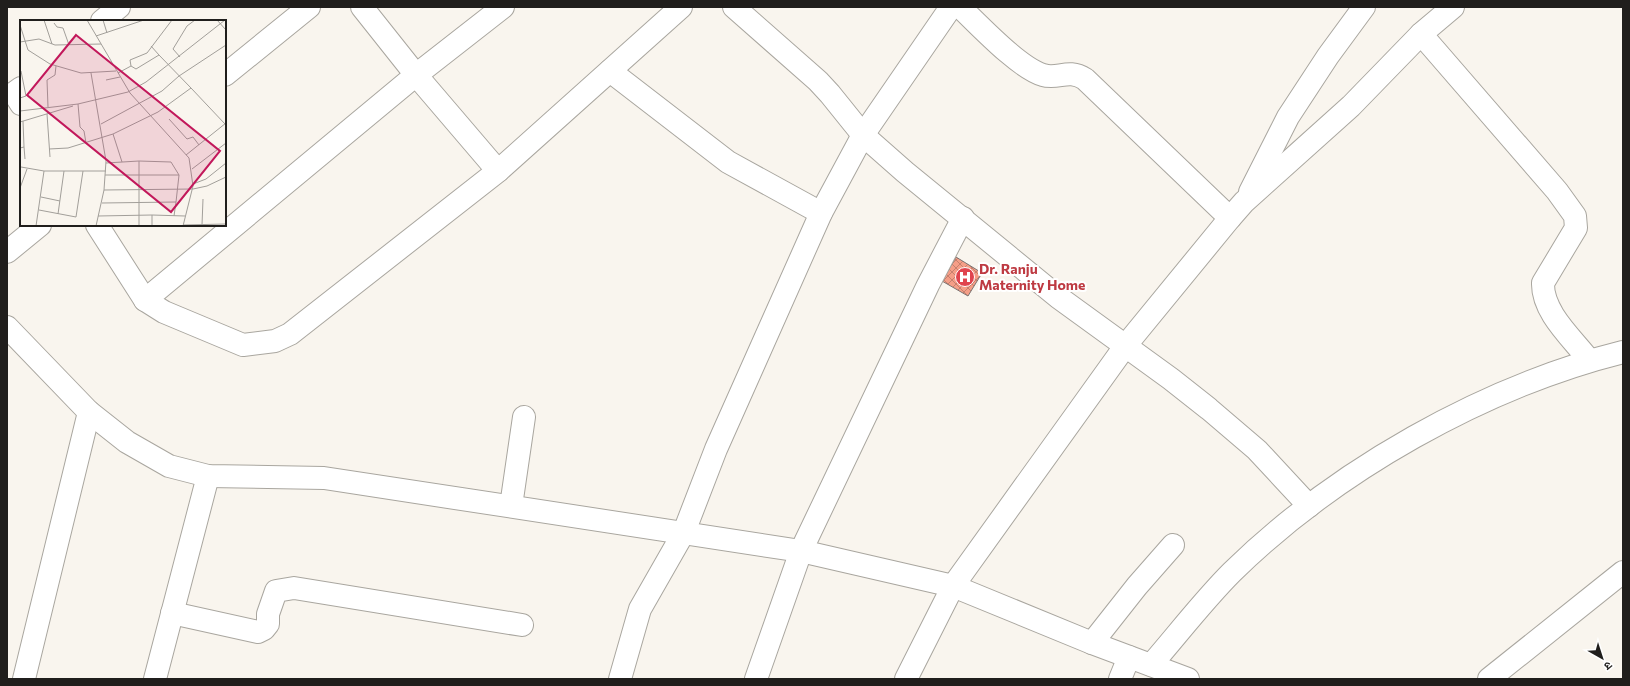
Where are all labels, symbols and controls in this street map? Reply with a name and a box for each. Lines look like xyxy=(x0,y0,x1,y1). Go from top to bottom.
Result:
inset map xyxy=(20,20,226,226)
place label: Dr. Ranju Maternity Home xyxy=(979,260,1085,293)
hospital icon: Dr. Ranju Maternity Home xyxy=(954,266,976,288)
north arrow xyxy=(1582,638,1622,678)
text: उ xyxy=(1602,659,1615,674)

